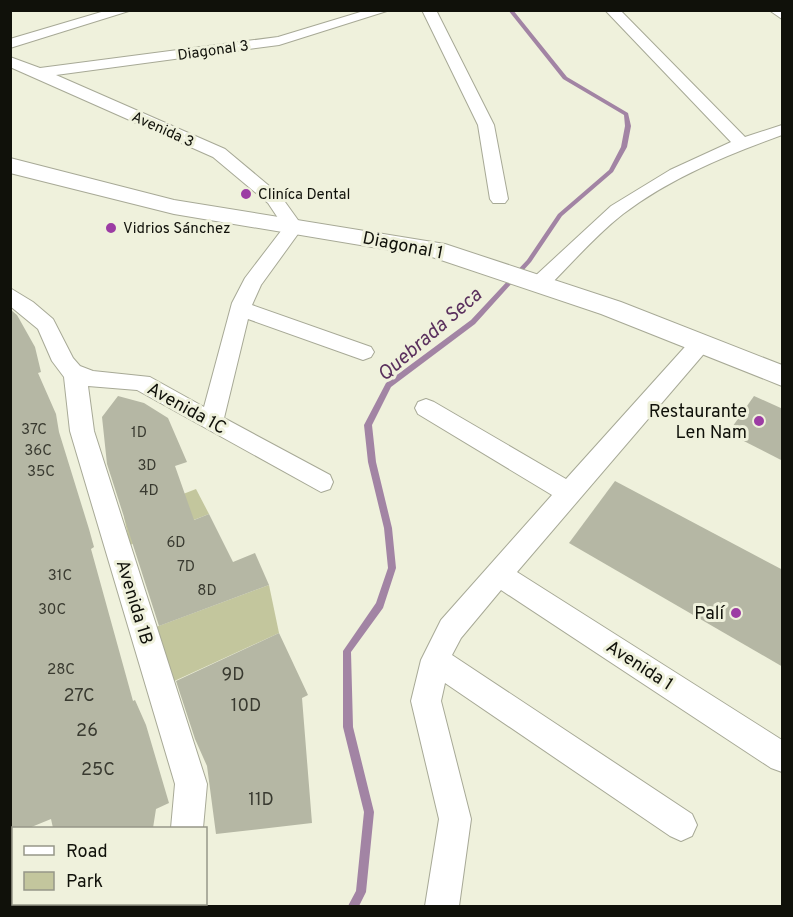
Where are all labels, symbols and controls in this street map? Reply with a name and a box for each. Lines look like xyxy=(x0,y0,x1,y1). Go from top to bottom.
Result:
street label: Diagonal 3 xyxy=(176,37,250,66)
street label: Avenida 3 xyxy=(128,108,197,153)
place label: Cliníca Dental xyxy=(258,186,350,205)
marker: Cliníca Dental xyxy=(239,187,253,201)
place label: Vidrios Sánchez xyxy=(123,220,231,239)
marker: Vidrios Sánchez xyxy=(104,221,118,235)
street label: Diagonal 1 xyxy=(360,227,445,266)
water label: Quebrada Seca xyxy=(373,282,489,388)
street label: Avenida 1C xyxy=(143,378,230,441)
place label: Restaurante Len Nam xyxy=(649,401,747,445)
marker: Restaurante Len Nam xyxy=(752,414,766,428)
house number: 37C xyxy=(21,421,47,440)
house number: 1D xyxy=(131,424,147,443)
house number: 36C xyxy=(24,442,52,461)
house number: 3D xyxy=(137,457,157,476)
house number: 35C xyxy=(27,463,55,482)
house number: 4D xyxy=(139,482,159,501)
house number: 6D xyxy=(166,534,186,553)
street label: Avenida 1B xyxy=(110,557,157,648)
house number: 7D xyxy=(177,558,195,577)
house number: 31C xyxy=(48,567,72,586)
house number: 8D xyxy=(197,582,217,601)
house number: 30C xyxy=(38,601,66,620)
place label: Palí xyxy=(694,603,725,626)
marker: Palí xyxy=(729,606,743,620)
street label: Avenida 1 xyxy=(601,636,677,696)
house number: 28C xyxy=(47,661,75,680)
house number: 9D xyxy=(221,664,245,687)
house number: 27C xyxy=(63,685,95,708)
house number: 10D xyxy=(231,695,261,718)
house number: 26 xyxy=(76,720,98,743)
house number: 25C xyxy=(81,759,115,782)
house number: 11D xyxy=(248,789,274,812)
legend xyxy=(12,827,207,905)
text: Road xyxy=(66,841,108,864)
text: Park xyxy=(66,871,103,894)

